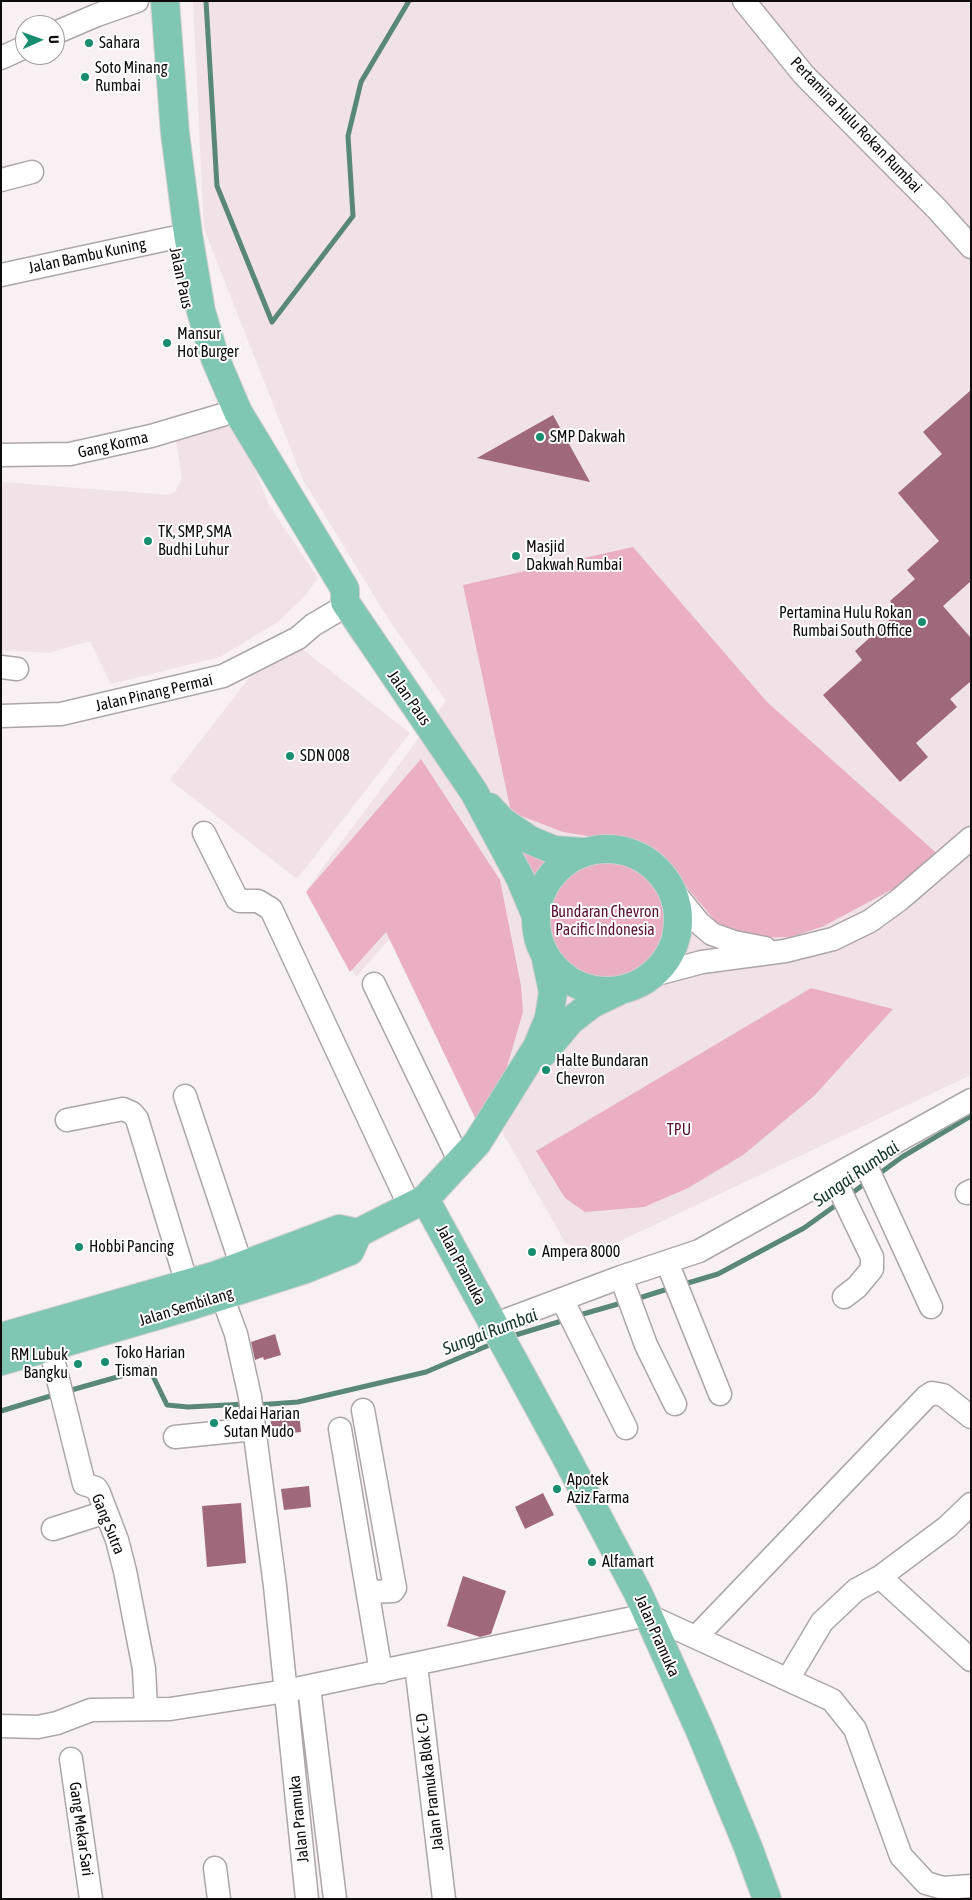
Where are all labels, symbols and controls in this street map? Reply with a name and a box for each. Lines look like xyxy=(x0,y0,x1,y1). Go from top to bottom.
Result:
north arrow xyxy=(15,15,65,65)
place label: Sahara xyxy=(99,33,140,53)
text: U xyxy=(46,35,62,44)
marker: Sahara xyxy=(83,37,95,49)
street label: Pertamina Hulu Rokan Rumbai xyxy=(786,53,926,197)
place label: Soto Minang Rumbai xyxy=(95,58,168,96)
marker: Soto Minang Rumbai xyxy=(79,71,91,83)
street label: Jalan Bambu Kuning xyxy=(26,234,148,278)
street label: Jalan Paus xyxy=(165,245,197,311)
place label: Mansur Hot Burger xyxy=(177,324,239,362)
marker: Mansur Hot Burger xyxy=(161,337,173,349)
place label: SMP Dakwah xyxy=(550,427,626,447)
street label: Gang Korma xyxy=(76,428,150,462)
marker: SMP Dakwah xyxy=(534,431,546,443)
place label: TK, SMP, SMA Budhi Luhur xyxy=(158,522,232,560)
marker: TK, SMP, SMA Budhi Luhur xyxy=(142,535,154,547)
place label: Masjid Dakwah Rumbai xyxy=(526,537,622,575)
marker: Masjid Dakwah Rumbai xyxy=(510,550,522,562)
place label: Pertamina Hulu Rokan Rumbai South Office xyxy=(779,603,912,641)
marker: Pertamina Hulu Rokan Rumbai South Office xyxy=(916,616,928,628)
street label: Jalan Paus xyxy=(383,667,435,729)
street label: Jalan Pinang Permai xyxy=(94,670,214,716)
place label: SDN 008 xyxy=(300,746,350,766)
marker: SDN 008 xyxy=(284,750,296,762)
park label: Bundaran Chevron Pacific Indonesia xyxy=(551,902,659,940)
place label: Halte Bundaran Chevron xyxy=(556,1051,649,1089)
marker: Halte Bundaran Chevron xyxy=(540,1064,552,1076)
park label: TPU xyxy=(667,1120,691,1140)
water label: Sungai Rumbai xyxy=(809,1137,903,1211)
street label: Jalan Pramuka xyxy=(432,1222,490,1308)
place label: Hobbi Pancing xyxy=(89,1237,174,1257)
marker: Hobbi Pancing xyxy=(73,1241,85,1253)
place label: Ampera 8000 xyxy=(542,1242,620,1262)
marker: Ampera 8000 xyxy=(526,1246,538,1258)
street label: Jalan Sembilang xyxy=(137,1284,235,1330)
water label: Sungai Rumbai xyxy=(440,1304,540,1360)
place label: Toko Harian Tisman xyxy=(115,1343,185,1381)
place label: RM Lubuk Bangku xyxy=(11,1345,68,1383)
marker: Toko Harian Tisman xyxy=(99,1356,111,1368)
marker: RM Lubuk Bangku xyxy=(72,1358,84,1370)
place label: Kedai Harian Sutan Mudo xyxy=(224,1404,300,1442)
marker: Kedai Harian Sutan Mudo xyxy=(208,1417,220,1429)
place label: Apotek Aziz Farma xyxy=(567,1470,629,1508)
marker: Apotek Aziz Farma xyxy=(551,1483,563,1495)
street label: Gang Sutra xyxy=(87,1491,129,1557)
place label: Alfamart xyxy=(602,1552,654,1572)
marker: Alfamart xyxy=(586,1556,598,1568)
street label: Jalan Pramuka xyxy=(630,1592,684,1680)
street label: Jalan Pramuka Blok C-D xyxy=(412,1712,448,1852)
street label: Jalan Pramuka xyxy=(285,1774,313,1864)
street label: Gang Mekar Sari xyxy=(65,1781,97,1877)

